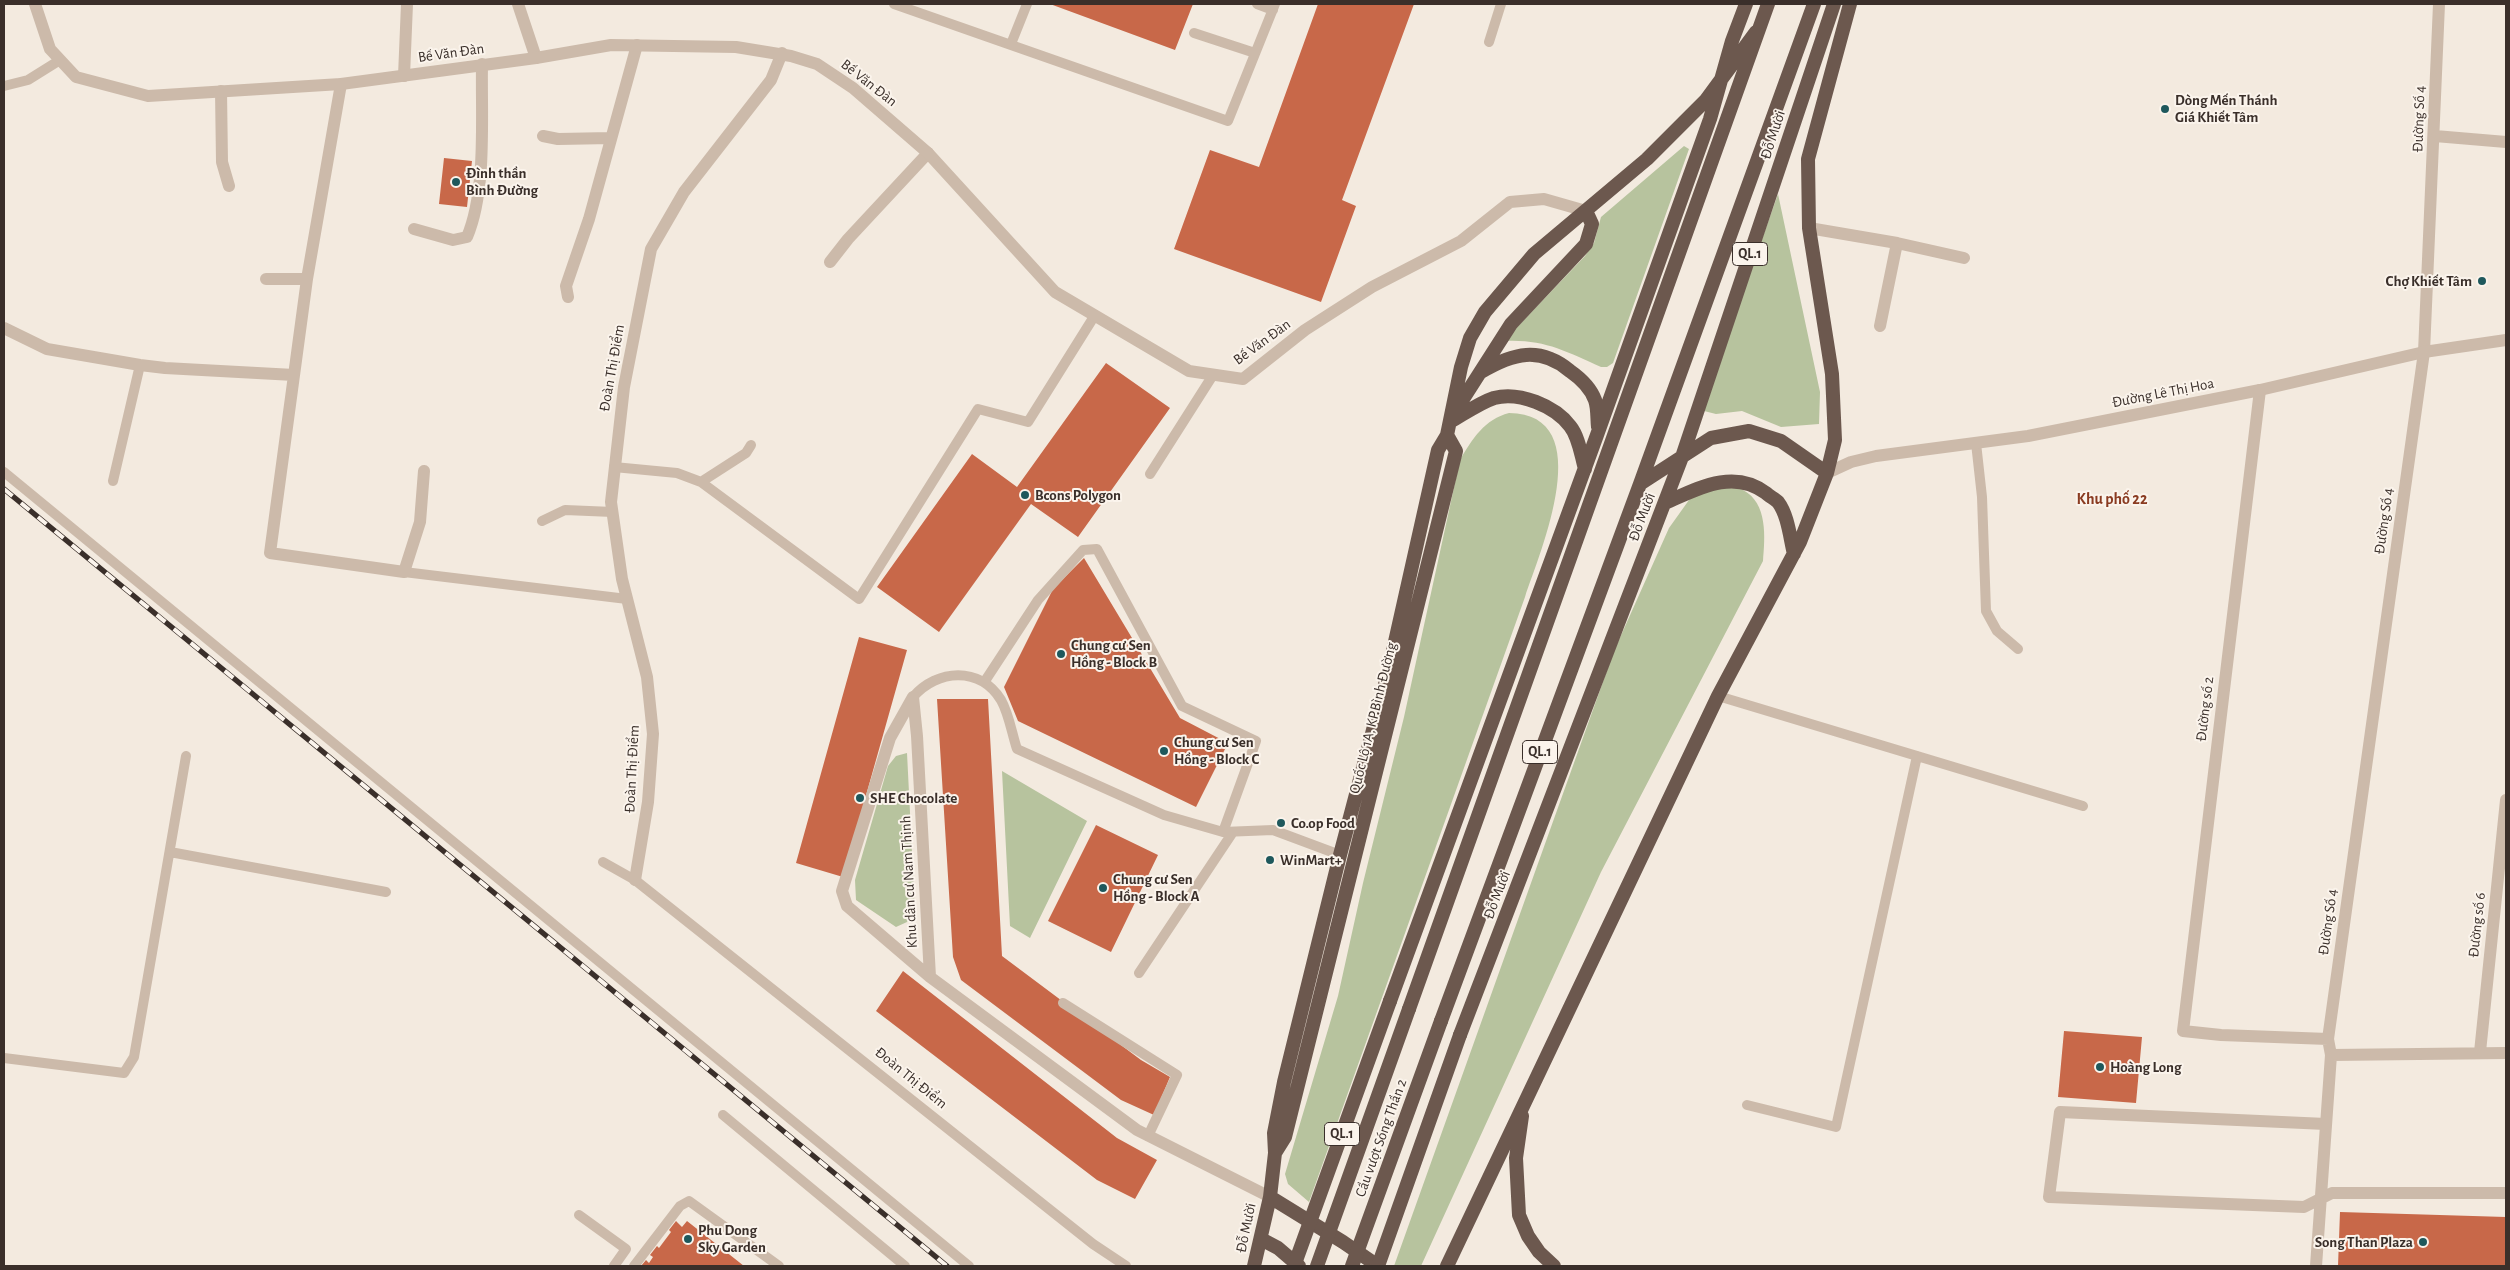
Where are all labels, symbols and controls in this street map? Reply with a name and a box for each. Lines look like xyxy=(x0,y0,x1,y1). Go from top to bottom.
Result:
street label: Bế Văn Đàn xyxy=(417,39,485,67)
street label: Bế Văn Đàn xyxy=(837,55,901,111)
street label: Đường Số 4 xyxy=(2409,85,2429,153)
place label: Dòng Mến Thánh Giá Khiết Tâm xyxy=(2175,91,2277,126)
marker: Dòng Mến Thánh Giá Khiết Tâm xyxy=(2159,103,2171,115)
street label: Đỗ Mười xyxy=(1757,108,1789,162)
place label: Đình thần Bình Đường xyxy=(466,164,538,199)
marker: Đình thần Bình Đường xyxy=(450,176,462,188)
road number: QL.1 xyxy=(1732,242,1768,266)
place label: Chợ Khiết Tâm xyxy=(2386,272,2472,290)
marker: Chợ Khiết Tâm xyxy=(2476,275,2488,287)
street label: Bế Văn Đàn xyxy=(1230,315,1294,369)
street label: Đoàn Thị Điểm xyxy=(595,323,629,413)
street label: Đường Lê Thị Hoa xyxy=(2110,374,2216,412)
place label: Bcons Polygon xyxy=(1035,486,1121,504)
street label: Đường Số 4 xyxy=(2370,487,2398,555)
marker: Bcons Polygon xyxy=(1019,489,1031,501)
district label: Khu phố 22 xyxy=(2077,489,2147,509)
street label: Đỗ Mười xyxy=(1625,490,1659,544)
place label: Chung cư Sen Hồng - Block B xyxy=(1071,636,1157,671)
street label: Quốc Lộ 1A, KP.Bình Đường xyxy=(1345,640,1401,796)
marker: Chung cư Sen Hồng - Block B xyxy=(1055,648,1067,660)
street label: Đường số 2 xyxy=(2192,676,2218,742)
street label: Đoàn Thị Điểm xyxy=(621,725,643,813)
place label: Chung cư Sen Hồng - Block C xyxy=(1174,733,1259,768)
road number: QL.1 xyxy=(1522,740,1558,764)
marker: Chung cư Sen Hồng - Block C xyxy=(1158,745,1170,757)
place label: SHE Chocolate xyxy=(870,789,957,807)
marker: SHE Chocolate xyxy=(854,792,866,804)
place label: Co.op Food xyxy=(1291,814,1355,832)
street label: Khu dân cư Nam Thịnh xyxy=(897,815,921,949)
marker: Co.op Food xyxy=(1275,817,1287,829)
place label: WinMart+ xyxy=(1280,851,1342,869)
marker: WinMart+ xyxy=(1264,854,1276,866)
street label: Đỗ Mười xyxy=(1480,868,1514,922)
place label: Chung cư Sen Hồng - Block A xyxy=(1113,870,1199,905)
marker: Chung cư Sen Hồng - Block A xyxy=(1097,882,1109,894)
street label: Đường Số 4 xyxy=(2314,888,2342,956)
street label: Đường số 6 xyxy=(2465,892,2489,958)
street label: Đoàn Thị Điểm xyxy=(871,1043,951,1113)
place label: Hoàng Long xyxy=(2110,1058,2182,1076)
marker: Hoàng Long xyxy=(2094,1061,2106,1073)
street label: Cầu vượt Sóng Thần 2 xyxy=(1351,1077,1411,1199)
road number: QL.1 xyxy=(1324,1122,1360,1146)
street label: Đỗ Mười xyxy=(1232,1201,1260,1255)
place label: Phu Dong Sky Garden xyxy=(698,1221,766,1256)
marker: Phu Dong Sky Garden xyxy=(682,1233,694,1245)
place label: Song Than Plaza xyxy=(2315,1233,2413,1251)
marker: Song Than Plaza xyxy=(2417,1236,2429,1248)

